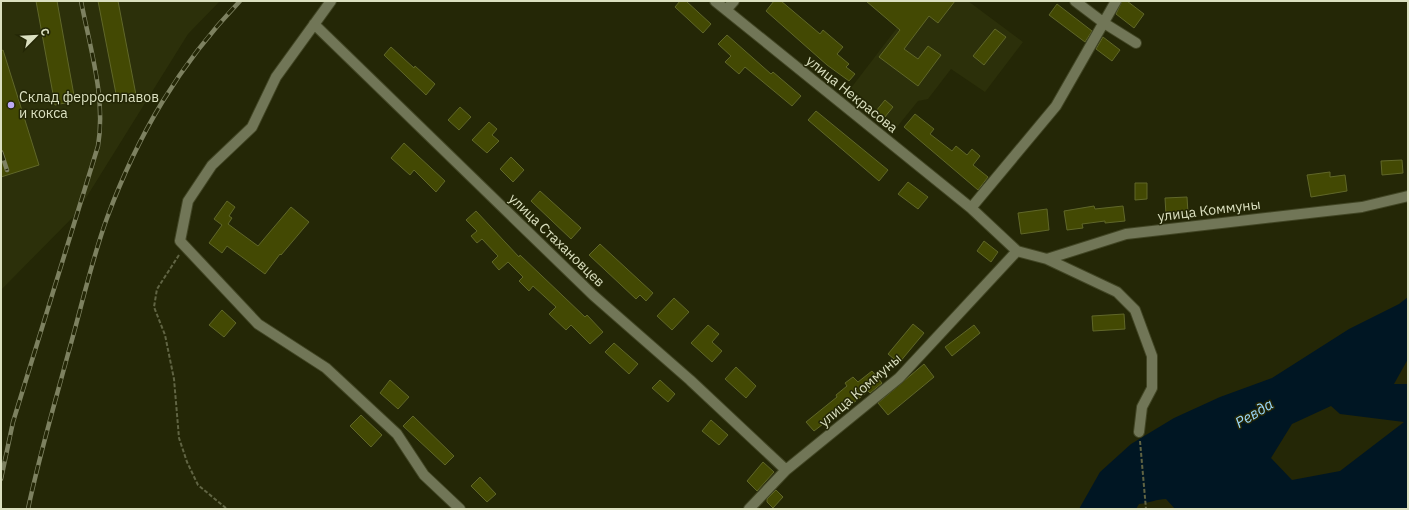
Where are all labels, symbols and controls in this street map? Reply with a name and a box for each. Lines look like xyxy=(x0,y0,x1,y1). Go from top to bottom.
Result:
north arrow xyxy=(16,16,56,56)
text: С xyxy=(37,26,53,38)
street label: улица Некрасова xyxy=(802,51,902,137)
place label: Склад ферросплавов и кокса xyxy=(19,88,159,122)
marker: Склад ферросплавов и кокса xyxy=(6,100,16,110)
street label: улица Стахановцев xyxy=(505,189,609,291)
street label: улица Коммуны xyxy=(1156,195,1262,225)
street label: улица Коммуны xyxy=(815,349,905,431)
water label: Ревда xyxy=(1231,394,1277,432)

